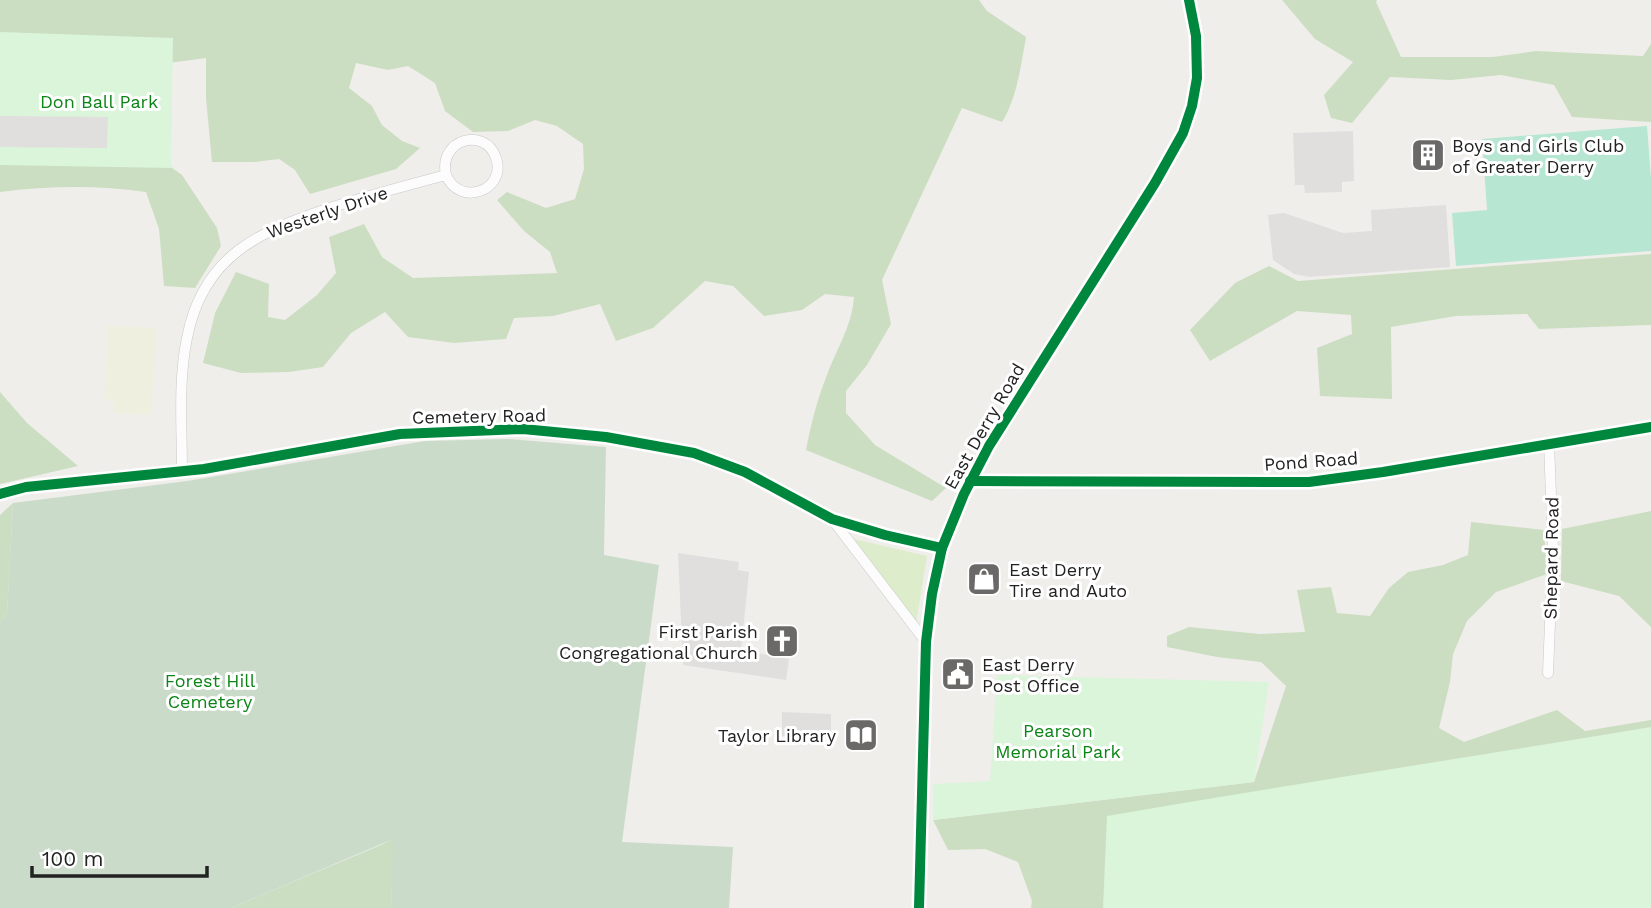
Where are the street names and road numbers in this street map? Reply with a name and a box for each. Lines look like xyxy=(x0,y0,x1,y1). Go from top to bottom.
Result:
street label: Westerly Drive xyxy=(264,181,390,243)
street label: East Derry Road xyxy=(939,359,1029,493)
street label: Cemetery Road xyxy=(412,404,546,428)
street label: Pond Road xyxy=(1263,447,1359,475)
street label: Shepard Road xyxy=(1539,496,1563,620)

